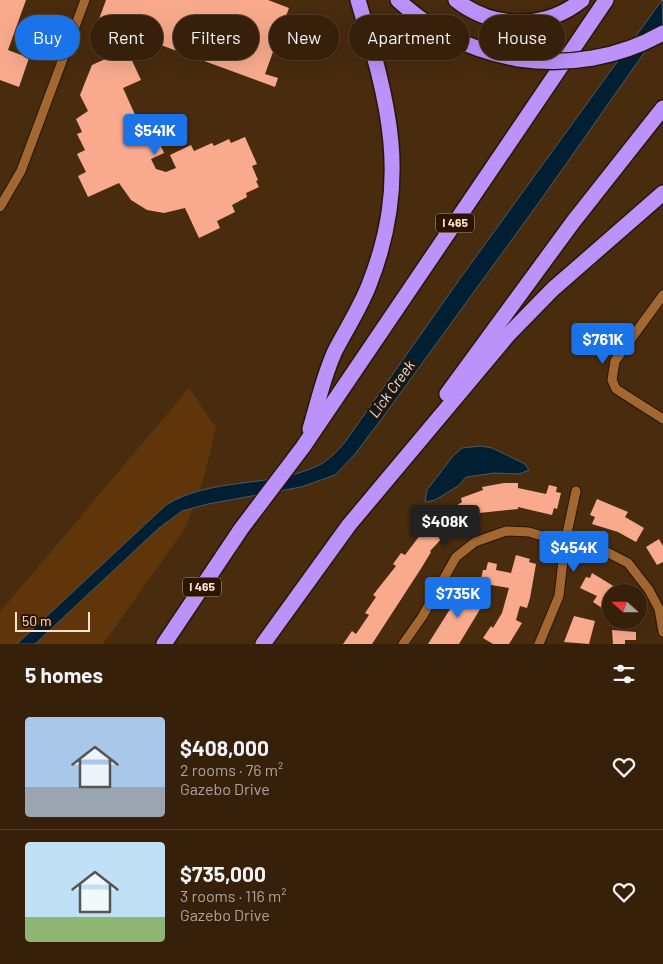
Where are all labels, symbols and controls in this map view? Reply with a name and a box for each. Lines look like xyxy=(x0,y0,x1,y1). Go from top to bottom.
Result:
chip: Buy xyxy=(15,15,80,60)
chip: Rent xyxy=(90,15,163,60)
chip: Filters xyxy=(173,15,259,60)
chip: New xyxy=(269,15,339,60)
chip: Apartment xyxy=(349,15,469,60)
chip: House xyxy=(479,15,565,60)
pin: $541K xyxy=(120,114,190,156)
text: $541K xyxy=(134,120,176,139)
road number: I 465 xyxy=(436,214,474,232)
pin: $761K xyxy=(568,322,638,365)
text: $761K xyxy=(582,329,624,348)
water label: Lick Creek xyxy=(364,356,418,421)
pin: $408K xyxy=(410,504,480,547)
text: $408K xyxy=(422,511,468,530)
pin: $454K xyxy=(539,530,609,573)
text: $454K xyxy=(550,537,598,556)
pin: $735K xyxy=(423,576,493,619)
road number: I 465 xyxy=(183,578,221,596)
text: $735K xyxy=(436,583,480,602)
north arrow xyxy=(602,584,648,629)
map controls xyxy=(602,584,647,629)
scale bar xyxy=(15,609,90,632)
text: 50 m xyxy=(22,612,51,629)
icon: filters xyxy=(610,660,638,688)
text: 5 homes xyxy=(25,662,103,687)
text: $408,000 xyxy=(180,735,269,760)
icon: home xyxy=(65,737,125,797)
icon: heart xyxy=(610,753,638,781)
text: 2 rooms · 76 m² xyxy=(180,760,283,779)
text: Gazebo Drive xyxy=(180,779,270,798)
text: $735,000 xyxy=(180,861,266,886)
icon: home xyxy=(65,862,125,922)
icon: heart xyxy=(610,878,638,906)
text: 3 rooms · 116 m² xyxy=(180,886,286,905)
text: Gazebo Drive xyxy=(180,905,270,924)

